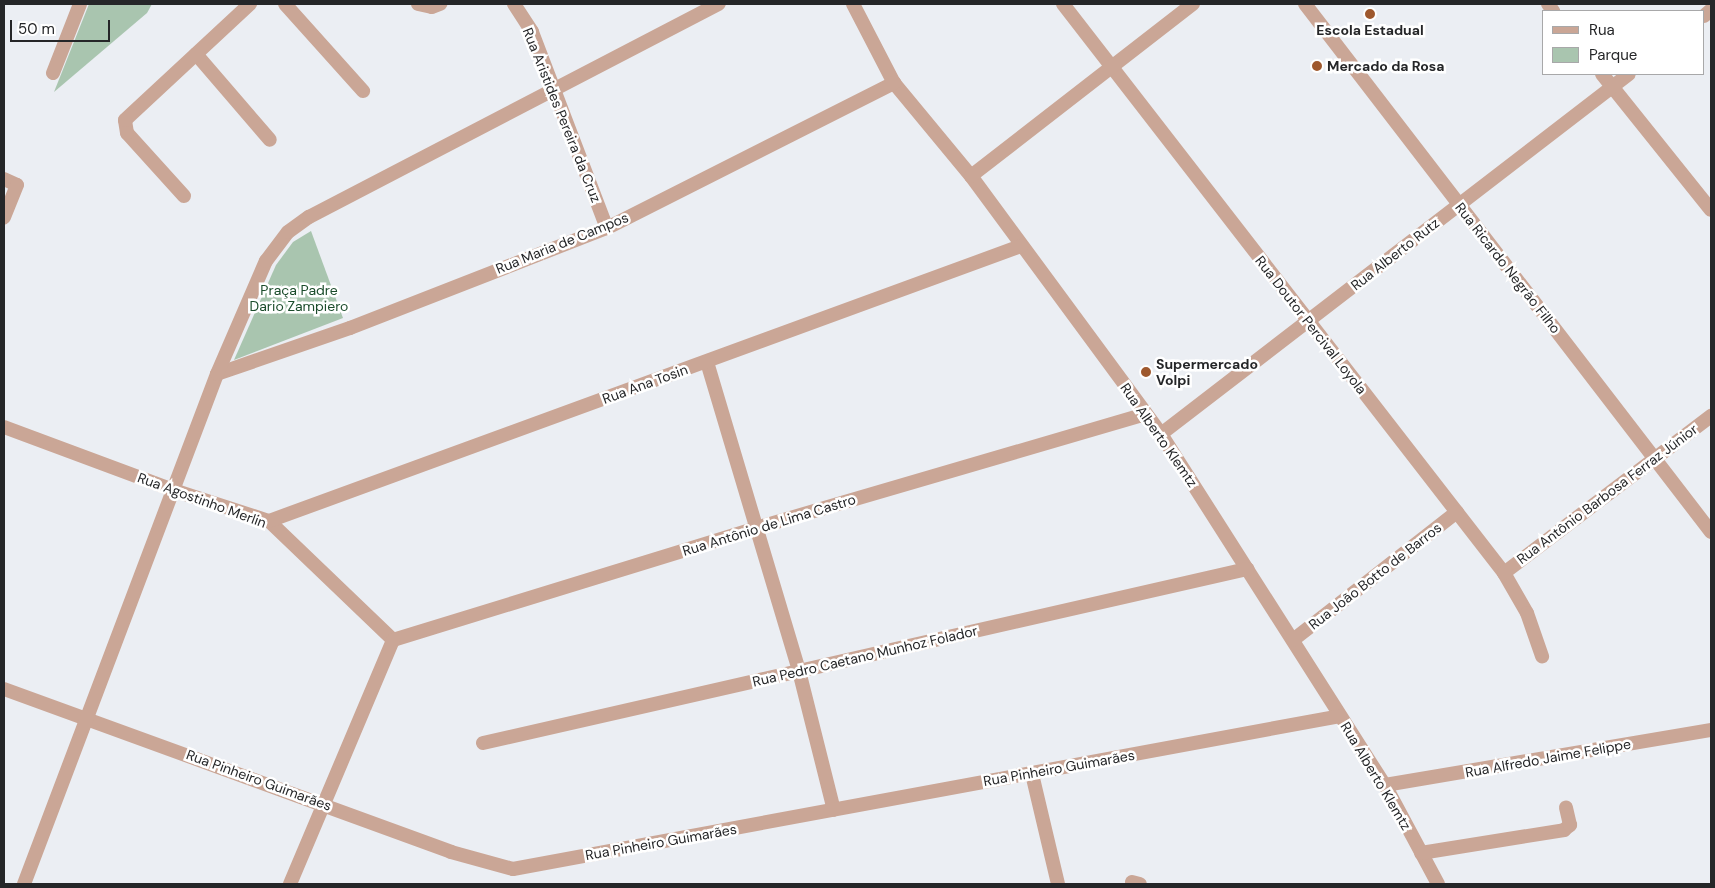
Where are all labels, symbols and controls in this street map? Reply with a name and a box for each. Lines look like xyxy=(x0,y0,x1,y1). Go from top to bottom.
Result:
marker: Escola Estadual xyxy=(1364,8,1376,20)
scale bar xyxy=(12,10,112,42)
legend xyxy=(1542,10,1705,75)
text: 50 m xyxy=(18,19,55,39)
text: Rua xyxy=(1589,20,1615,40)
place label: Escola Estadual xyxy=(1316,22,1424,38)
street label: Rua Aristides Pereira da Cruz xyxy=(519,25,605,205)
text: Parque xyxy=(1589,45,1637,65)
place label: Mercado da Rosa xyxy=(1327,58,1444,74)
marker: Mercado da Rosa xyxy=(1311,60,1323,72)
street label: Rua Ricardo Negrão Filho xyxy=(1452,199,1564,337)
street label: Rua Maria de Campos xyxy=(493,209,631,277)
street label: Rua Alberto Rutz xyxy=(1347,214,1443,294)
street label: Rua Doutor Percival Loyola xyxy=(1252,253,1370,397)
park label: Praça Padre Dario Zampiero xyxy=(250,282,348,314)
place label: Supermercado Volpi xyxy=(1156,356,1258,388)
street label: Rua Ana Tosin xyxy=(600,361,690,407)
marker: Supermercado Volpi xyxy=(1140,366,1152,378)
street label: Rua Alberto Klemtz xyxy=(1117,380,1201,490)
street label: Rua Antônio Barbosa Ferraz Júnior xyxy=(1513,421,1701,567)
street label: Rua Agostinho Merlin xyxy=(135,469,269,531)
street label: Rua Antônio de Lima Castro xyxy=(680,491,858,559)
street label: Rua João Botto de Barros xyxy=(1305,519,1445,633)
street label: Rua Pedro Caetano Munhoz Folador xyxy=(751,622,979,690)
street label: Rua Alberto Klemtz xyxy=(1337,719,1415,833)
street label: Rua Alfredo Jaime Felippe xyxy=(1464,735,1632,781)
street label: Rua Pinheiro Guimarães xyxy=(184,746,334,814)
street label: Rua Pinheiro Guimarães xyxy=(982,746,1136,790)
street label: Rua Pinheiro Guimarães xyxy=(584,820,738,864)

